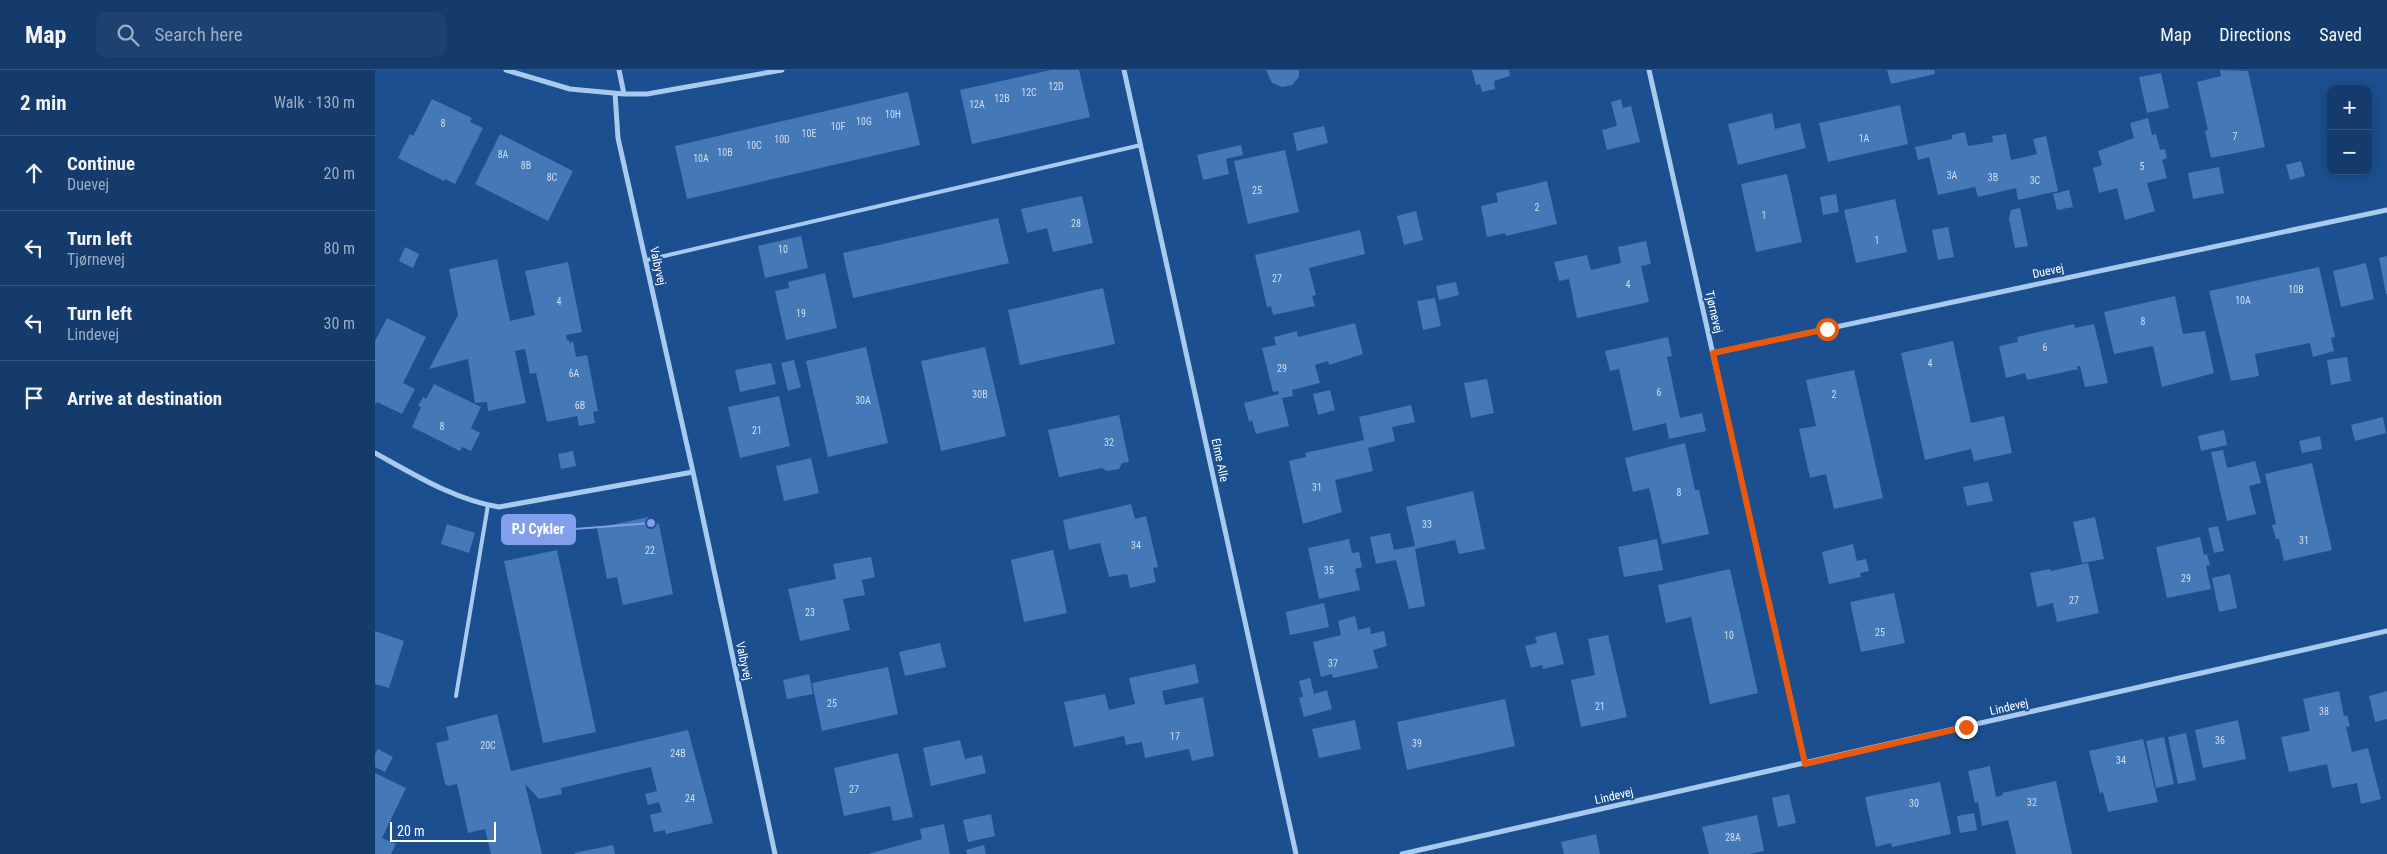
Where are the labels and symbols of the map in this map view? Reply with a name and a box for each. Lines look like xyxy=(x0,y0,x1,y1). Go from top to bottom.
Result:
house number: 12D xyxy=(1048,81,1064,92)
house number: 12C xyxy=(1021,87,1037,98)
house number: 12B xyxy=(994,93,1010,104)
house number: 12A xyxy=(969,99,985,110)
house number: 10H xyxy=(885,109,901,120)
house number: 10G xyxy=(856,116,872,127)
house number: 8 xyxy=(441,118,446,129)
house number: 10F xyxy=(831,121,846,132)
house number: 10E xyxy=(802,128,816,139)
house number: 7 xyxy=(2233,131,2238,142)
house number: 1A xyxy=(1859,133,1870,144)
house number: 10D xyxy=(774,134,790,145)
house number: 10C xyxy=(746,140,762,151)
house number: 10B xyxy=(717,147,733,158)
house number: 8A xyxy=(498,149,509,160)
house number: 10A xyxy=(693,153,709,164)
house number: 8B xyxy=(521,160,531,171)
house number: 5 xyxy=(2140,161,2145,172)
house number: 3A xyxy=(1947,170,1958,181)
house number: 8C xyxy=(547,172,558,183)
house number: 3B xyxy=(1988,172,1998,183)
house number: 3C xyxy=(2030,175,2041,186)
house number: 25 xyxy=(1252,185,1262,196)
house number: 2 xyxy=(1535,202,1540,213)
house number: 1 xyxy=(1762,210,1766,221)
house number: 28 xyxy=(1071,218,1081,229)
house number: 1 xyxy=(1875,235,1879,246)
house number: 10 xyxy=(778,244,788,255)
street label: Valbyvej xyxy=(647,245,669,287)
street label: Duevej xyxy=(2031,261,2065,281)
house number: 27 xyxy=(1272,273,1282,284)
house number: 4 xyxy=(1626,279,1631,290)
house number: 10B xyxy=(2288,284,2304,295)
street label: Tjørnevej xyxy=(1702,289,1726,335)
house number: 10A xyxy=(2235,295,2251,306)
house number: 4 xyxy=(557,296,562,307)
house number: 19 xyxy=(796,308,806,319)
house number: 8 xyxy=(2141,316,2146,327)
route start xyxy=(1816,318,1839,341)
house number: 6 xyxy=(2043,342,2048,353)
house number: 4 xyxy=(1928,358,1933,369)
house number: 29 xyxy=(1277,363,1287,374)
house number: 6A xyxy=(569,368,580,379)
house number: 6 xyxy=(1657,387,1662,398)
house number: 30B xyxy=(972,389,988,400)
house number: 2 xyxy=(1832,389,1837,400)
house number: 30A xyxy=(855,395,871,406)
house number: 6B xyxy=(575,400,585,411)
house number: 8 xyxy=(440,421,445,432)
house number: 21 xyxy=(752,425,762,436)
house number: 32 xyxy=(1104,437,1114,448)
street label: Elme Alle xyxy=(1209,437,1232,483)
house number: 31 xyxy=(1312,482,1322,493)
house number: 8 xyxy=(1677,487,1682,498)
callout: PJ Cykler xyxy=(502,515,575,544)
house number: 33 xyxy=(1422,519,1432,530)
text: PJ Cykler xyxy=(512,521,565,537)
house number: 31 xyxy=(2299,535,2309,546)
house number: 34 xyxy=(1131,540,1141,551)
house number: 22 xyxy=(645,545,655,556)
house number: 35 xyxy=(1324,565,1334,576)
house number: 29 xyxy=(2181,573,2191,584)
house number: 27 xyxy=(2069,595,2079,606)
house number: 23 xyxy=(805,607,815,618)
house number: 25 xyxy=(1875,627,1885,638)
house number: 10 xyxy=(1724,630,1734,641)
street label: Valbyvej xyxy=(733,640,755,682)
house number: 37 xyxy=(1328,658,1338,669)
street label: Lindevej xyxy=(1988,696,2030,718)
house number: 25 xyxy=(827,698,837,709)
house number: 21 xyxy=(1595,701,1605,712)
house number: 38 xyxy=(2319,706,2329,717)
route end xyxy=(1955,716,1978,739)
house number: 17 xyxy=(1170,731,1180,742)
house number: 36 xyxy=(2215,735,2225,746)
house number: 39 xyxy=(1412,738,1422,749)
house number: 20C xyxy=(480,740,496,751)
house number: 24B xyxy=(670,748,686,759)
house number: 34 xyxy=(2116,755,2126,766)
house number: 27 xyxy=(849,784,859,795)
street label: Lindevej xyxy=(1593,785,1635,807)
house number: 24 xyxy=(685,793,695,804)
house number: 32 xyxy=(2027,797,2037,808)
house number: 30 xyxy=(1909,798,1919,809)
scale bar xyxy=(390,819,496,842)
house number: 28A xyxy=(1725,832,1741,843)

